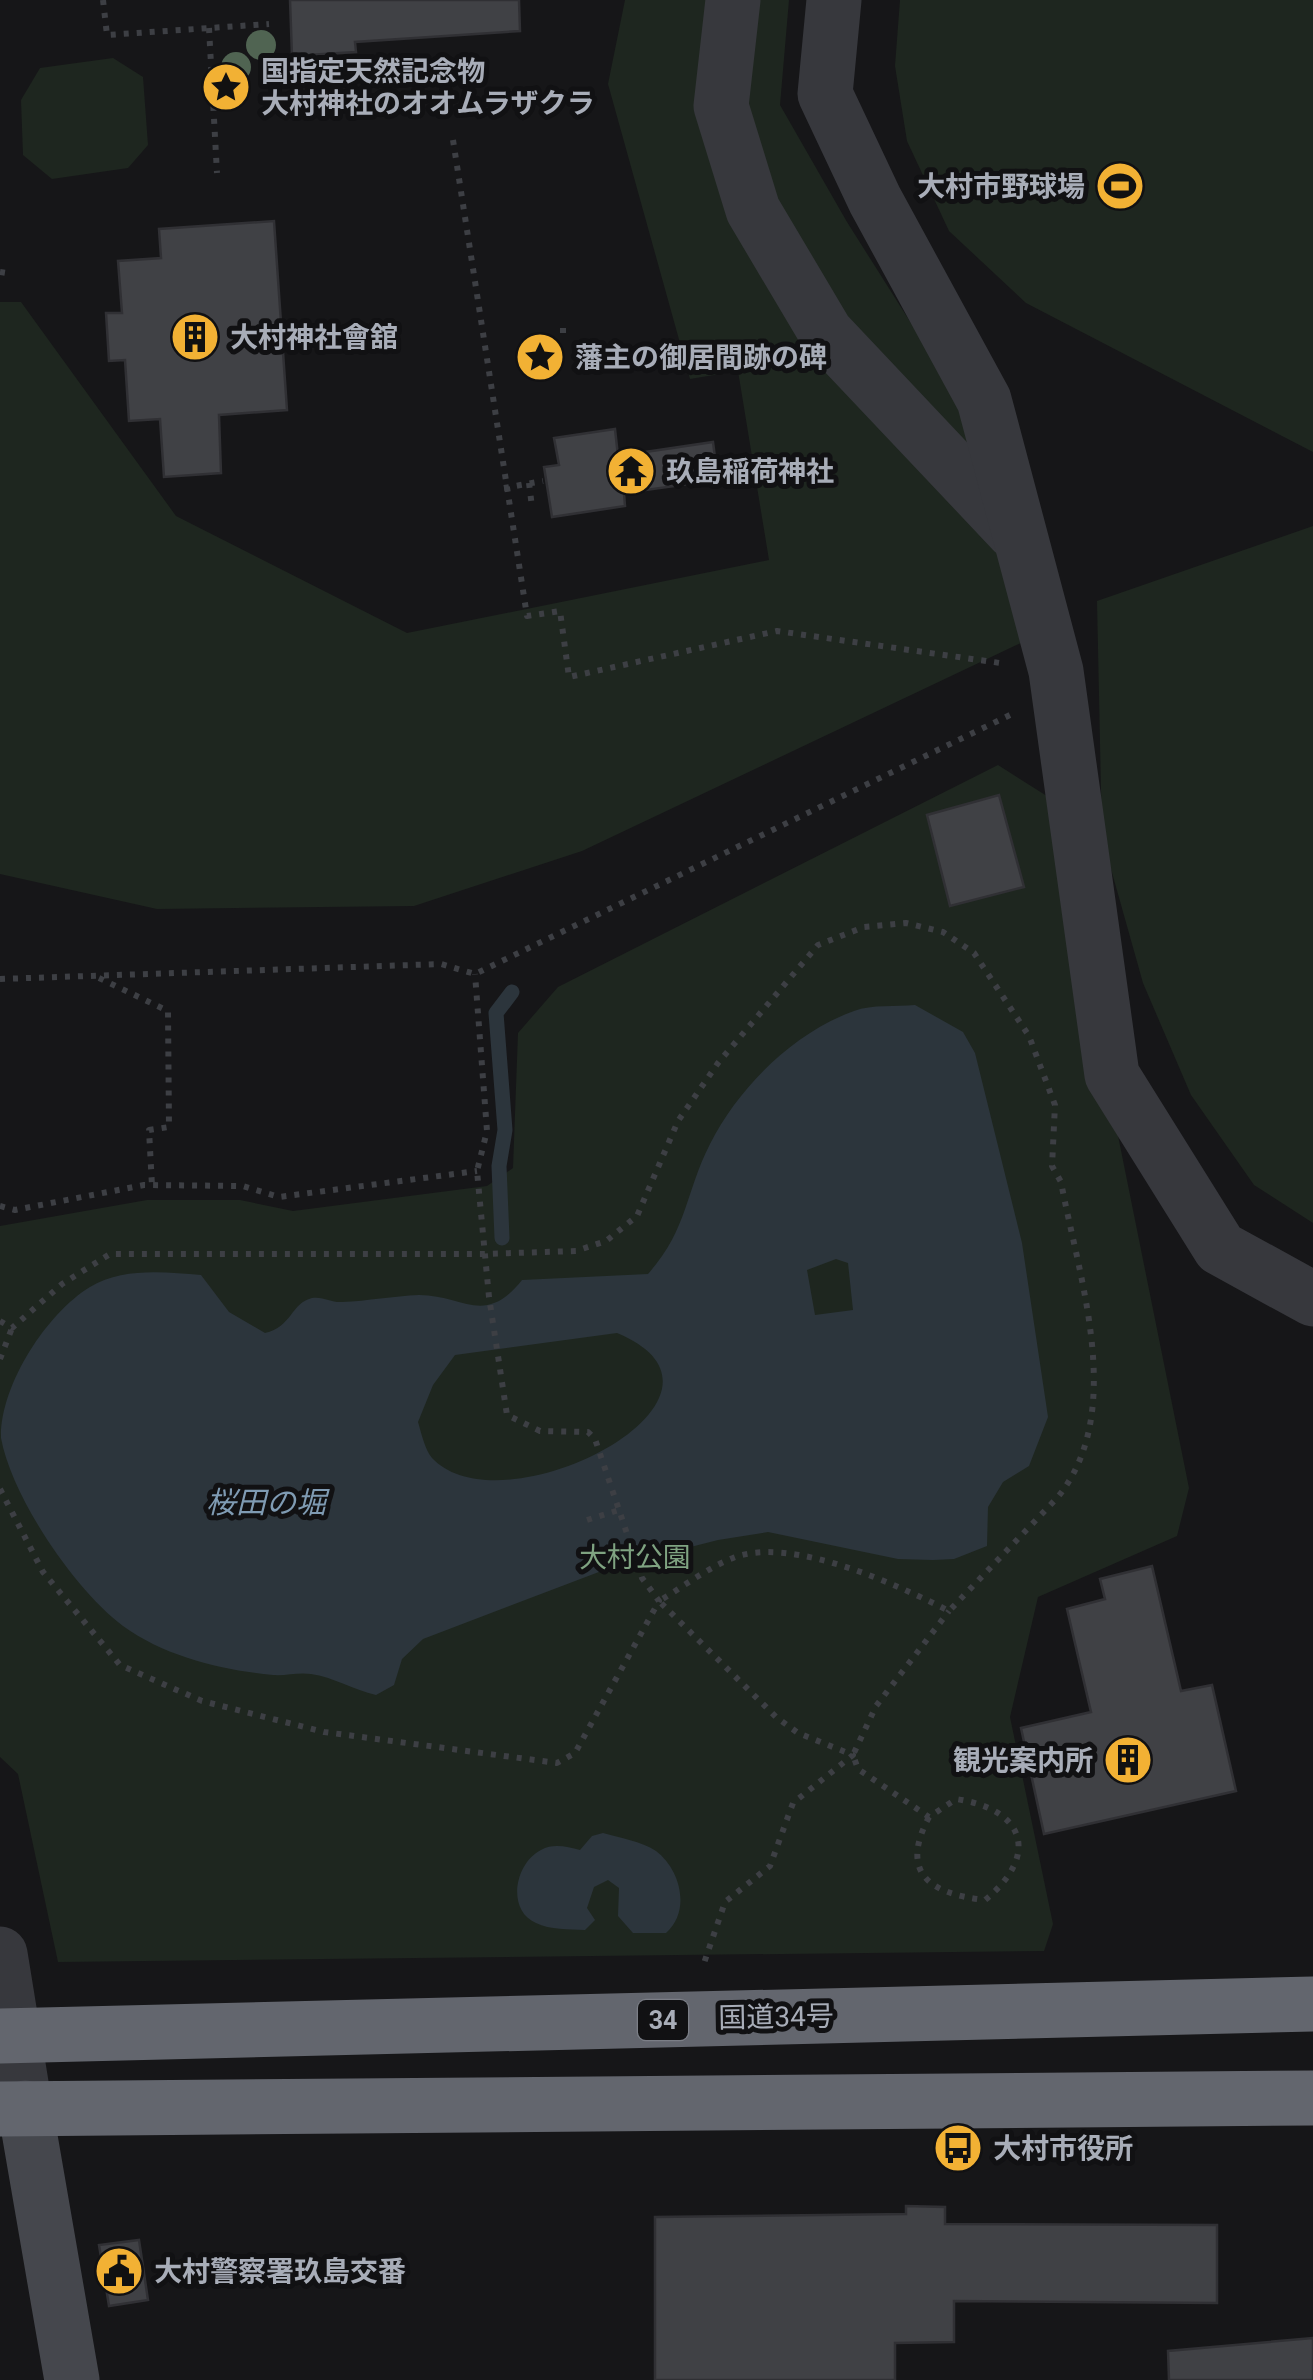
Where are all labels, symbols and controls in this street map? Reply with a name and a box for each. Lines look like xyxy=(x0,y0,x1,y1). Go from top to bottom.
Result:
place label: 国指定天然記念物 大村神社のオオムラザクラ xyxy=(261,55,595,120)
place icon: 国指定天然記念物 大村神社のオオムラザクラ xyxy=(200,61,252,113)
sports icon: 大村市野球場 xyxy=(1094,160,1146,212)
place label: 大村市野球場 xyxy=(917,170,1085,203)
building icon: 大村神社會舘 xyxy=(169,311,221,363)
place label: 大村神社會舘 xyxy=(230,321,398,354)
place icon: 藩主の御居間跡の碑 xyxy=(514,331,566,383)
place label: 藩主の御居間跡の碑 xyxy=(575,341,827,374)
temple icon: 玖島稲荷神社 xyxy=(605,445,657,497)
place label: 玖島稲荷神社 xyxy=(666,455,834,488)
water label: 桜田の堀 xyxy=(206,1485,330,1520)
park label: 大村公園 xyxy=(579,1541,691,1574)
building icon: 観光案内所 xyxy=(1102,1734,1154,1786)
place label: 観光案内所 xyxy=(953,1744,1093,1777)
street label: 国道34号 xyxy=(718,1999,834,2035)
road number: 34 xyxy=(638,2000,688,2040)
bus stop icon: 大村市役所 xyxy=(932,2122,984,2174)
place label: 大村市役所 xyxy=(993,2132,1133,2165)
public building icon: 大村警察署玖島交番 xyxy=(93,2245,145,2297)
place label: 大村警察署玖島交番 xyxy=(154,2255,406,2288)

